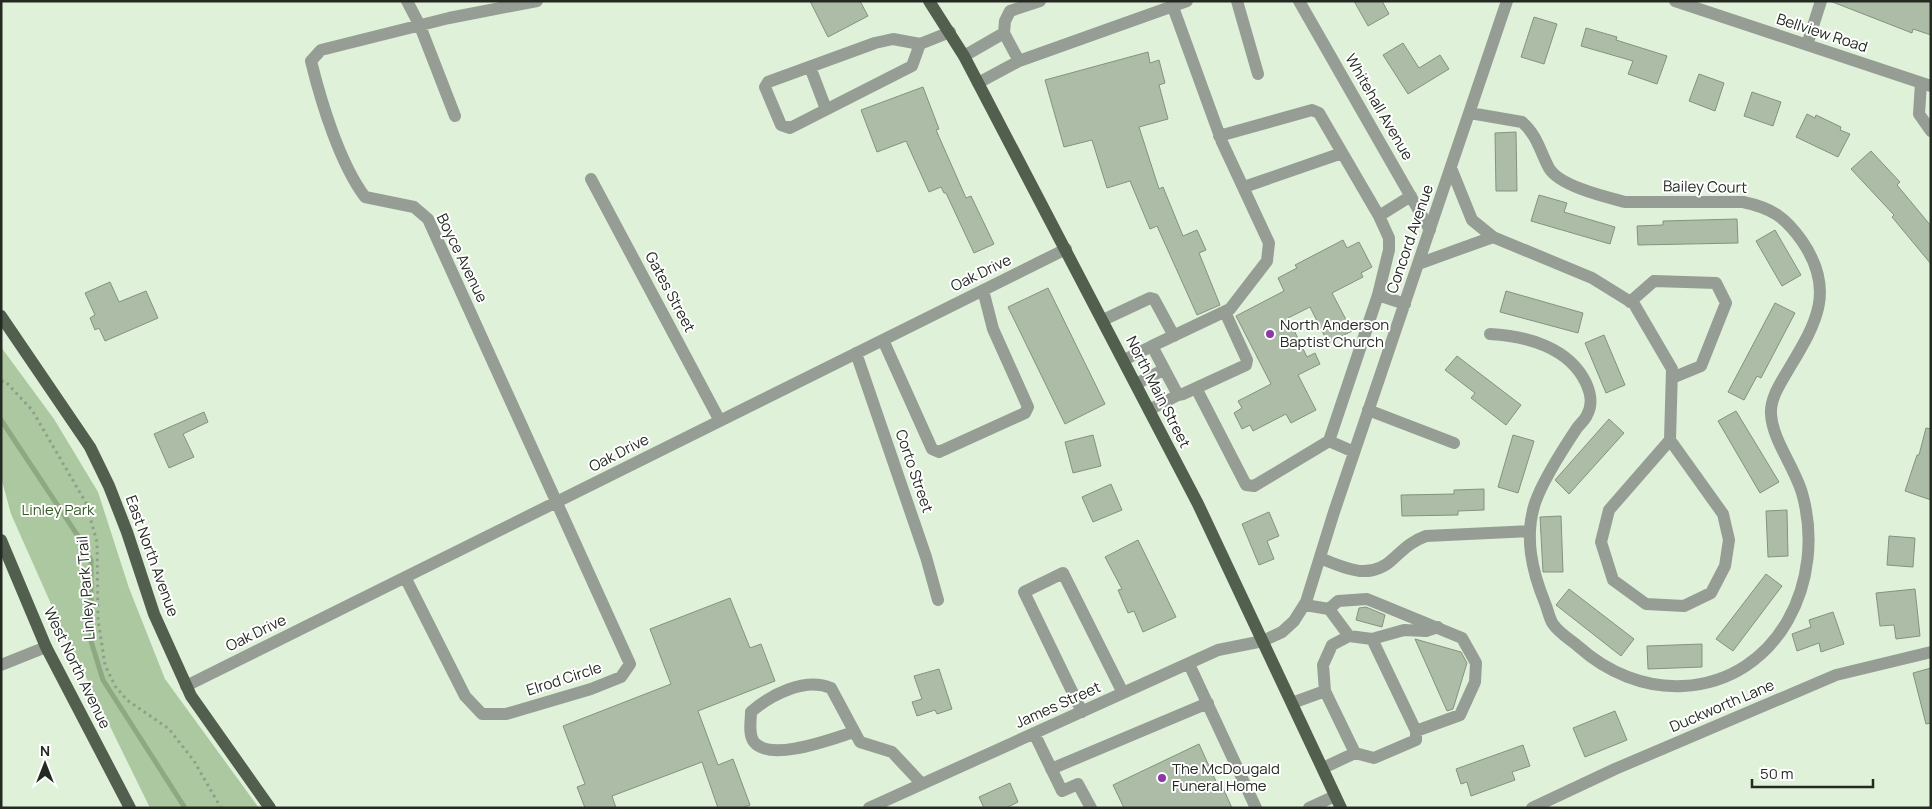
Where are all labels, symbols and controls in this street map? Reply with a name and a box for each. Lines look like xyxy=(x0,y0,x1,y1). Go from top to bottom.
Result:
street label: Bellview Road xyxy=(1774,8,1870,57)
street label: Whitehall Avenue xyxy=(1340,50,1419,164)
street label: Bailey Court xyxy=(1663,175,1747,198)
street label: Concord Avenue xyxy=(1381,181,1438,296)
street label: Boyce Avenue xyxy=(432,210,493,306)
street label: Gates Street xyxy=(640,248,700,336)
street label: Oak Drive xyxy=(947,249,1015,296)
place label: North Anderson Baptist Church xyxy=(1280,314,1389,352)
marker: North Anderson Baptist Church xyxy=(1264,328,1276,340)
street label: North Main Street xyxy=(1121,332,1196,451)
street label: Corto Street xyxy=(890,426,939,515)
street label: Oak Drive xyxy=(585,428,653,477)
street label: East North Avenue xyxy=(121,492,184,620)
park label: Linley Park xyxy=(22,499,95,520)
street label: Linley Park Trail xyxy=(71,535,100,641)
street label: West North Avenue xyxy=(39,604,116,732)
street label: Oak Drive xyxy=(222,609,290,656)
street label: Elrod Circle xyxy=(524,656,604,701)
street label: Duckworth Lane xyxy=(1666,674,1778,737)
street label: James Street xyxy=(1012,676,1104,733)
north arrow xyxy=(20,739,70,789)
text: N xyxy=(40,741,50,760)
scale bar xyxy=(1752,756,1873,788)
place label: The McDougald Funeral Home xyxy=(1172,758,1280,796)
text: 50 m xyxy=(1760,763,1794,784)
marker: The McDougald Funeral Home xyxy=(1156,772,1168,784)

